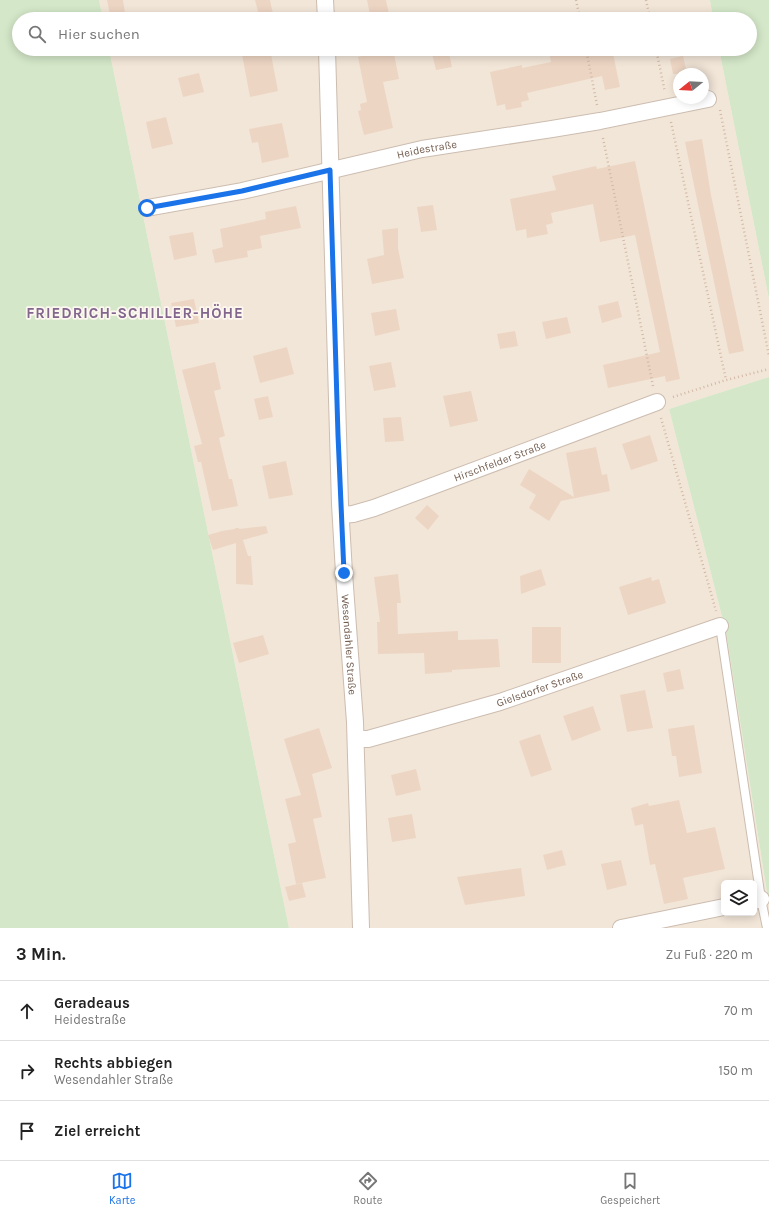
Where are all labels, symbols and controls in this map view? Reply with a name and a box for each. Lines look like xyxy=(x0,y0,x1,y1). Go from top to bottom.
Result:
search box xyxy=(12,12,757,56)
icon: search xyxy=(26,23,48,45)
text: Hier suchen xyxy=(58,25,140,43)
north arrow xyxy=(673,68,709,104)
street label: Heidestraße xyxy=(396,138,458,162)
route start xyxy=(138,199,156,217)
district label: FRIEDRICH-SCHILLER-HÖHE xyxy=(26,303,244,322)
street label: Hirschfelder Straße xyxy=(452,438,548,485)
route end xyxy=(335,564,353,582)
street label: Wesendahler Straße xyxy=(339,594,359,696)
street label: Gielsdorfer Straße xyxy=(495,668,585,710)
map controls xyxy=(721,880,757,916)
button: layers xyxy=(721,880,757,916)
text: 3 Min. xyxy=(16,944,66,964)
text: Zu Fuß · 220 m xyxy=(665,947,753,962)
text: Geradeaus xyxy=(54,994,130,1012)
icon: ahead xyxy=(16,1000,38,1022)
text: 70 m xyxy=(724,1003,753,1018)
text: Heidestraße xyxy=(54,1012,126,1027)
text: Rechts abbiegen xyxy=(54,1054,173,1072)
icon: right xyxy=(16,1060,38,1082)
text: 150 m xyxy=(718,1063,753,1078)
text: Wesendahler Straße xyxy=(54,1072,173,1087)
icon: arrive xyxy=(16,1120,38,1142)
text: Ziel erreicht xyxy=(54,1122,140,1140)
tab: Karte xyxy=(109,1170,135,1207)
tab: Route xyxy=(353,1170,382,1207)
tab: Gespeichert xyxy=(600,1170,660,1207)

